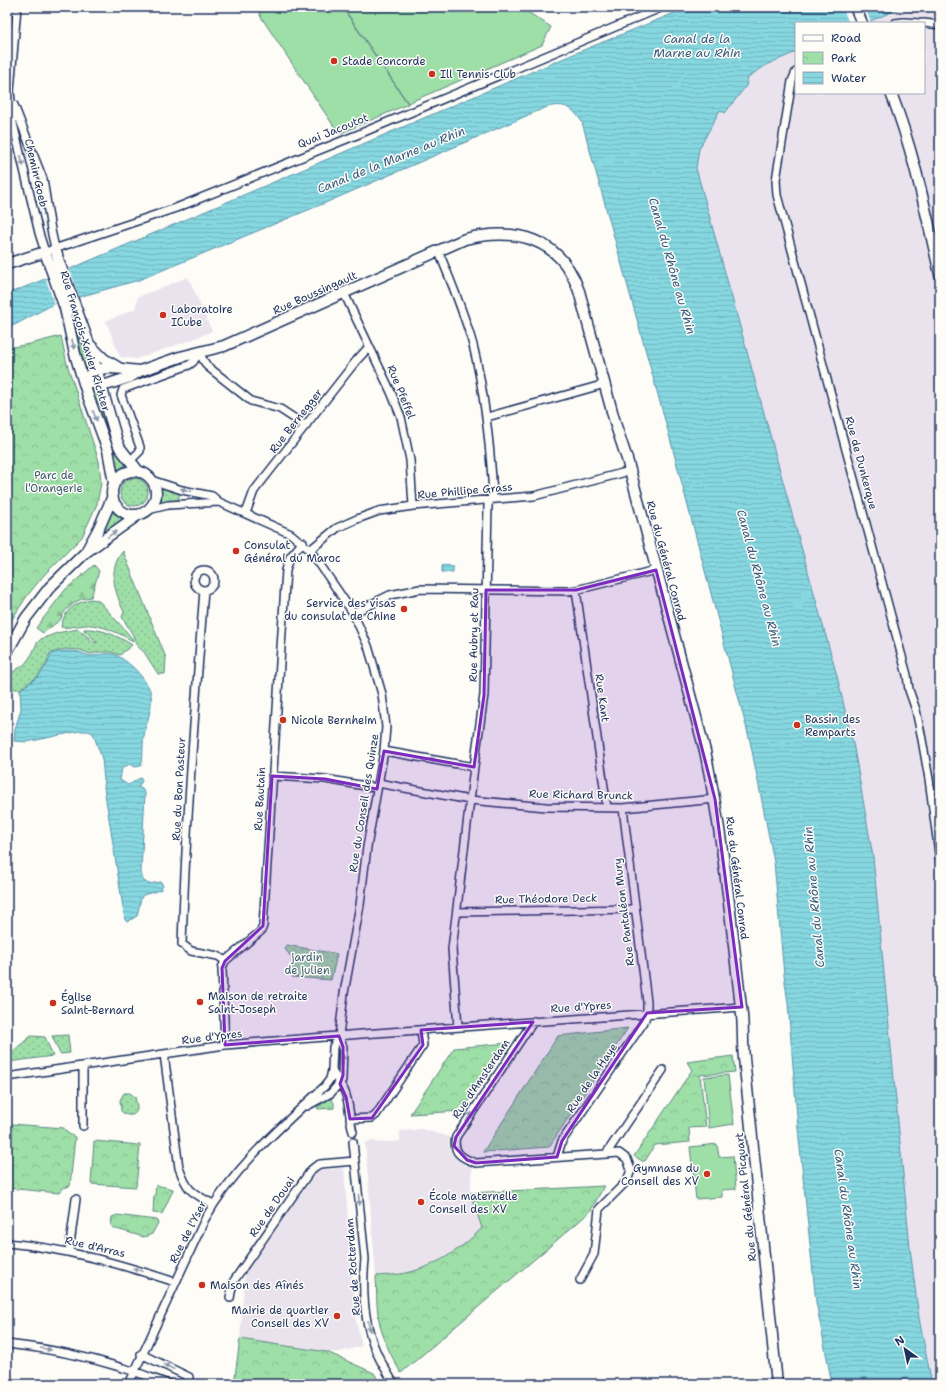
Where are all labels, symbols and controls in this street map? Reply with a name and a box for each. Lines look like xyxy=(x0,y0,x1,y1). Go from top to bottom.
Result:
legend xyxy=(795,22,925,94)
text: Road xyxy=(831,30,862,46)
water label: Canal de la Marne au Rhin xyxy=(653,31,741,61)
text: Park xyxy=(831,50,857,66)
place label: Stade Concorde xyxy=(342,54,426,69)
marker: Stade Concorde xyxy=(329,56,339,66)
place label: Ill Tennis Club xyxy=(440,67,516,82)
marker: Ill Tennis Club xyxy=(427,69,437,79)
text: Water xyxy=(831,70,867,86)
street label: Quai Jacoutot xyxy=(295,110,371,152)
water label: Canal de la Marne au Rhin xyxy=(315,123,467,197)
street label: Chemin Goeb xyxy=(21,137,51,209)
one-way arrow xyxy=(19,155,25,167)
water label: Canal du Rhône au Rhin xyxy=(645,196,699,336)
street label: Rue Boussingault xyxy=(270,268,360,318)
street label: Rue François-Xavier Richter xyxy=(56,269,114,413)
place label: Laboratoire ICube xyxy=(171,302,233,330)
marker: Laboratoire ICube xyxy=(158,310,168,320)
one-way arrow xyxy=(71,338,77,350)
street label: Rue Pfeffel xyxy=(383,363,419,422)
street label: Rue Bernegger xyxy=(266,386,326,456)
one-way arrow xyxy=(93,410,99,422)
street label: Rue de Dunkerque xyxy=(841,415,881,511)
park label: Parc de l'Orangerie xyxy=(25,468,83,496)
street label: Rue Phillipe Grass xyxy=(417,479,513,503)
one-way arrow xyxy=(179,487,192,493)
street label: Rue du Général Conrad xyxy=(643,499,689,623)
water label: Canal du Rhône au Rhin xyxy=(733,508,785,648)
one-way arrow xyxy=(107,530,118,538)
place label: Consulat Général du Maroc xyxy=(244,538,341,566)
marker: Consulat Général du Maroc xyxy=(231,546,241,556)
street label: Rue Aubry et Rau xyxy=(466,588,482,682)
place label: Service des visas du consulat de Chine xyxy=(284,596,396,624)
marker: Service des visas du consulat de Chine xyxy=(399,604,409,614)
street label: Rue Kant xyxy=(591,673,613,723)
place label: Bassin des Remparts xyxy=(805,712,860,740)
place label: Nicole Bernheim xyxy=(291,713,377,728)
marker: Nicole Bernheim xyxy=(278,715,288,725)
marker: Bassin des Remparts xyxy=(792,720,802,730)
street label: Rue du Conseil des Quinze xyxy=(346,733,382,873)
street label: Rue du Bon Pasteur xyxy=(169,737,189,841)
one-way arrow xyxy=(429,757,441,763)
street label: Rue Bautain xyxy=(251,766,269,831)
street label: Rue Richard Brunck xyxy=(529,787,633,803)
street label: Rue du Général Conrad xyxy=(722,816,752,940)
water label: Canal du Rhône au Rhin xyxy=(800,826,828,968)
street label: Rue Pantaléon Mury xyxy=(610,857,638,967)
street label: Rue Théodore Deck xyxy=(495,891,597,907)
park label: jardin de julien xyxy=(284,950,330,978)
place label: Église Saint-Bernard xyxy=(61,989,134,1018)
place label: Maison de retraite Saint-Joseph xyxy=(208,989,308,1017)
marker: Maison de retraite Saint-Joseph xyxy=(195,997,205,1007)
street label: Rue d'Ypres xyxy=(550,997,612,1017)
marker: Église Saint-Bernard xyxy=(48,998,58,1008)
street label: Rue d'Ypres xyxy=(181,1026,243,1048)
street label: Rue d'Amsterdam xyxy=(449,1036,514,1122)
street label: Rue de la Haye xyxy=(563,1040,621,1116)
one-way arrow xyxy=(340,1053,346,1066)
one-way arrow xyxy=(406,1060,414,1070)
one-way arrow xyxy=(465,1112,473,1122)
street label: Rue du Général Picquart xyxy=(732,1132,760,1262)
water label: Canal du Rhône au Rhin xyxy=(830,1148,866,1290)
place label: Gymnase du Conseil des XV xyxy=(621,1161,700,1189)
marker: Gymnase du Conseil des XV xyxy=(702,1169,712,1179)
street label: Rue de Douai xyxy=(246,1174,298,1240)
place label: École maternelle Conseil des XV xyxy=(429,1188,518,1217)
one-way arrow xyxy=(356,1194,363,1206)
marker: École maternelle Conseil des XV xyxy=(416,1197,426,1207)
street label: Rue de l'Yser xyxy=(166,1198,210,1266)
street label: Rue de Rotterdam xyxy=(342,1217,364,1316)
street label: Rue d'Arras xyxy=(63,1233,127,1261)
one-way arrow xyxy=(132,1267,144,1273)
place label: Maison des Aînés xyxy=(210,1278,304,1293)
marker: Maison des Aînés xyxy=(197,1280,207,1290)
place label: Mairie de quartier Conseil des XV xyxy=(231,1303,330,1331)
marker: Mairie de quartier Conseil des XV xyxy=(332,1311,342,1321)
one-way arrow xyxy=(366,1319,372,1332)
north arrow xyxy=(885,1329,925,1369)
text: N xyxy=(892,1332,908,1350)
one-way arrow xyxy=(39,1347,52,1353)
one-way arrow xyxy=(163,1364,175,1370)

